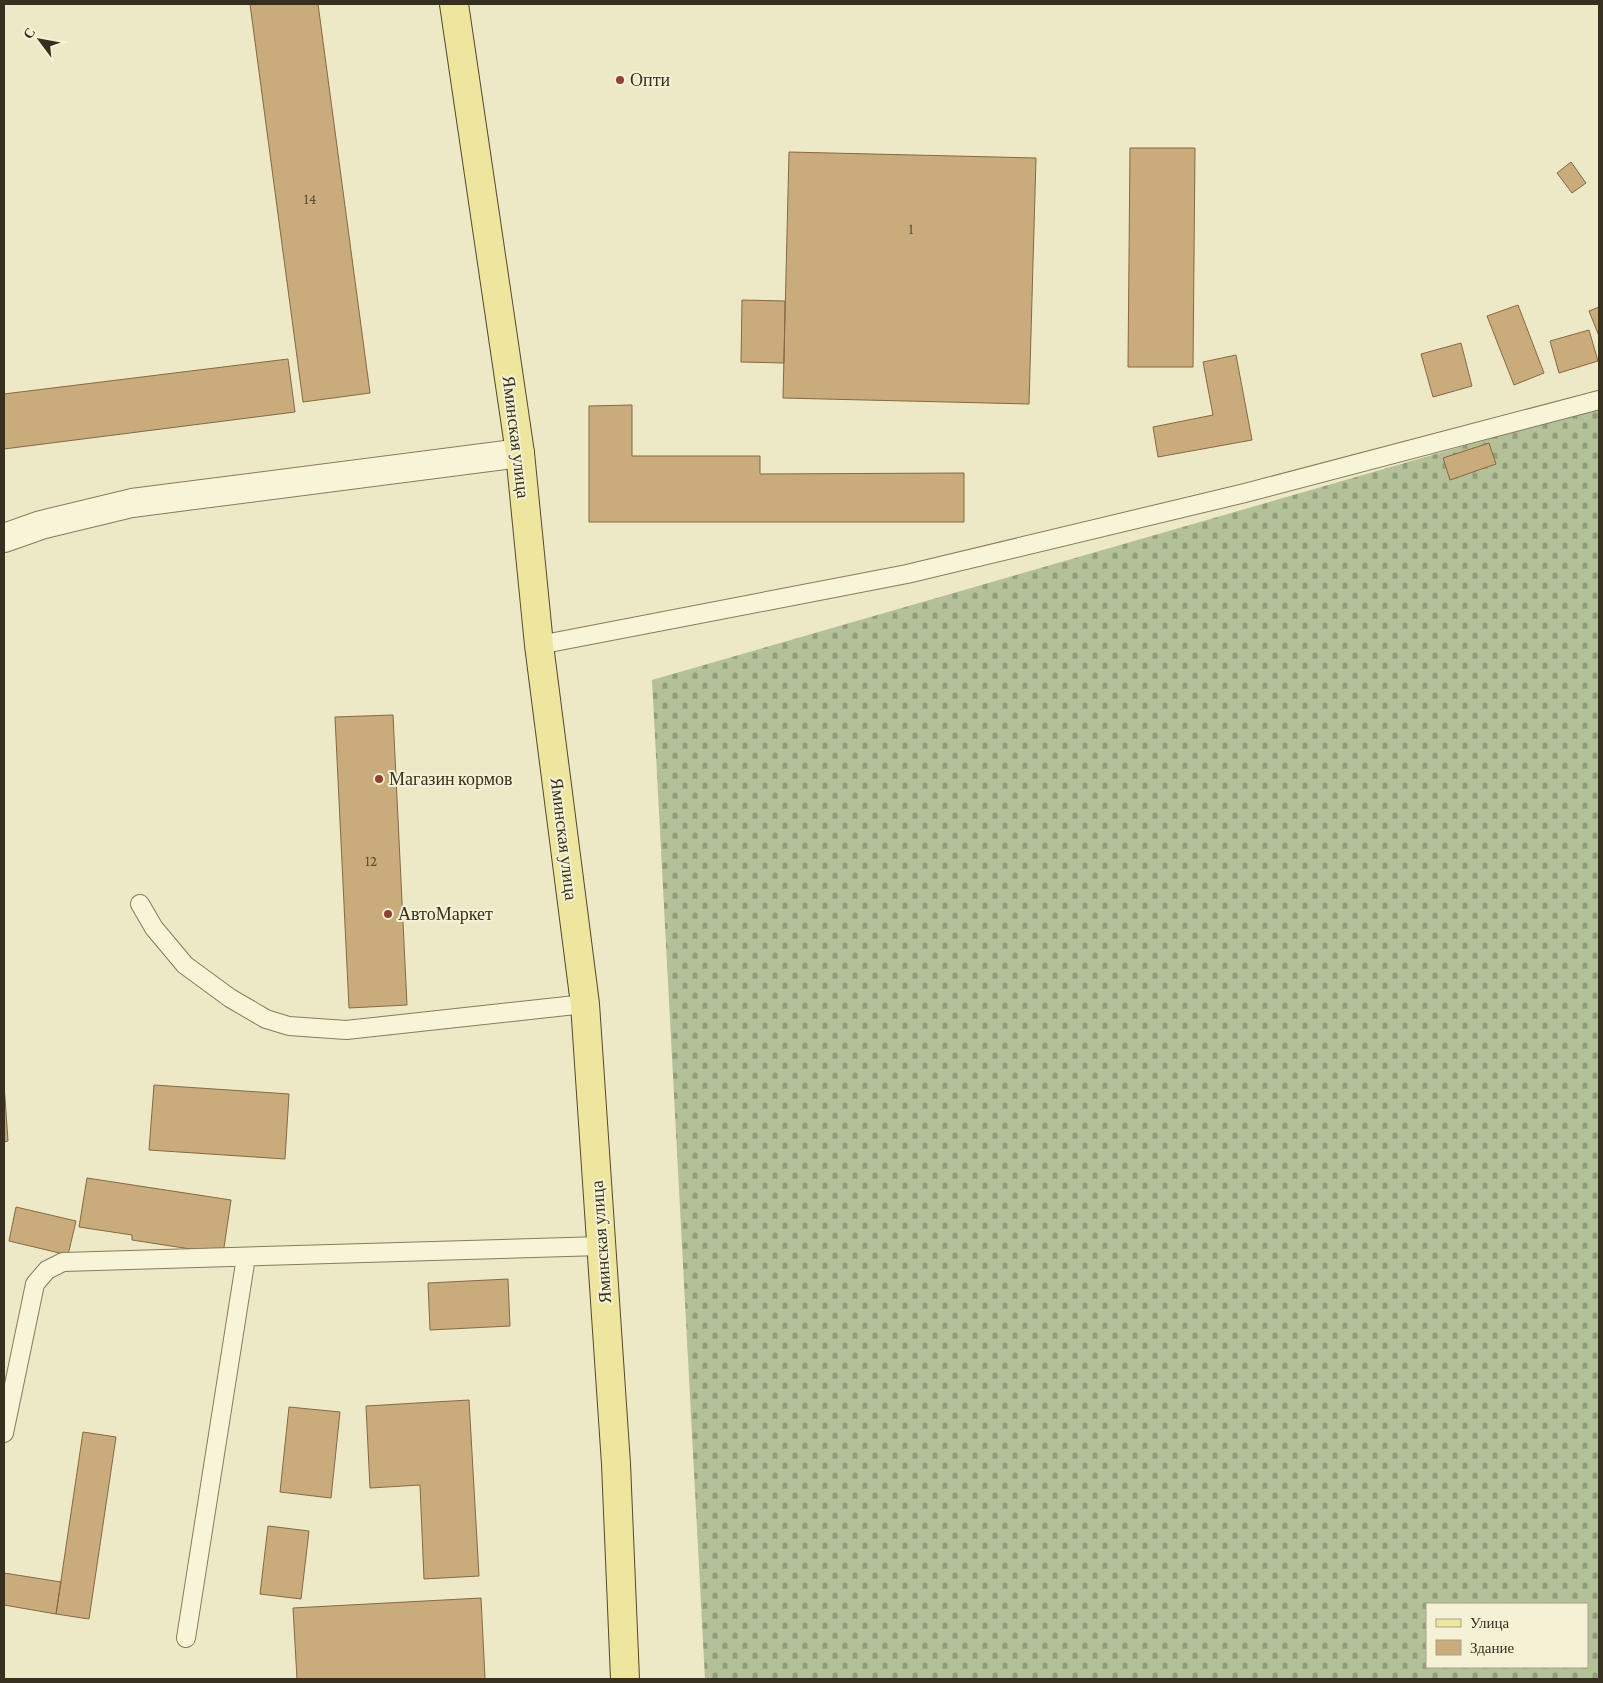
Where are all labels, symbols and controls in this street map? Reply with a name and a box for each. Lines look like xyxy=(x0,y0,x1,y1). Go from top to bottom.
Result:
north arrow xyxy=(15,15,65,65)
text: С xyxy=(20,25,38,42)
place label: Опти xyxy=(630,70,670,90)
marker: Опти xyxy=(614,74,626,86)
house number: 14 xyxy=(304,191,316,207)
house number: 1 xyxy=(909,221,914,237)
street label: Яминская улица xyxy=(499,375,533,499)
place label: Магазин кормов xyxy=(389,769,513,789)
marker: Магазин кормов xyxy=(373,773,385,785)
street label: Яминская улица xyxy=(547,777,581,901)
house number: 12 xyxy=(365,853,377,869)
place label: АвтоМаркет xyxy=(398,904,493,924)
marker: АвтоМаркет xyxy=(382,908,394,920)
street label: Яминская улица xyxy=(587,1180,615,1304)
legend xyxy=(1426,1603,1588,1668)
text: Улица xyxy=(1470,1615,1509,1631)
text: Здание xyxy=(1470,1640,1514,1656)

